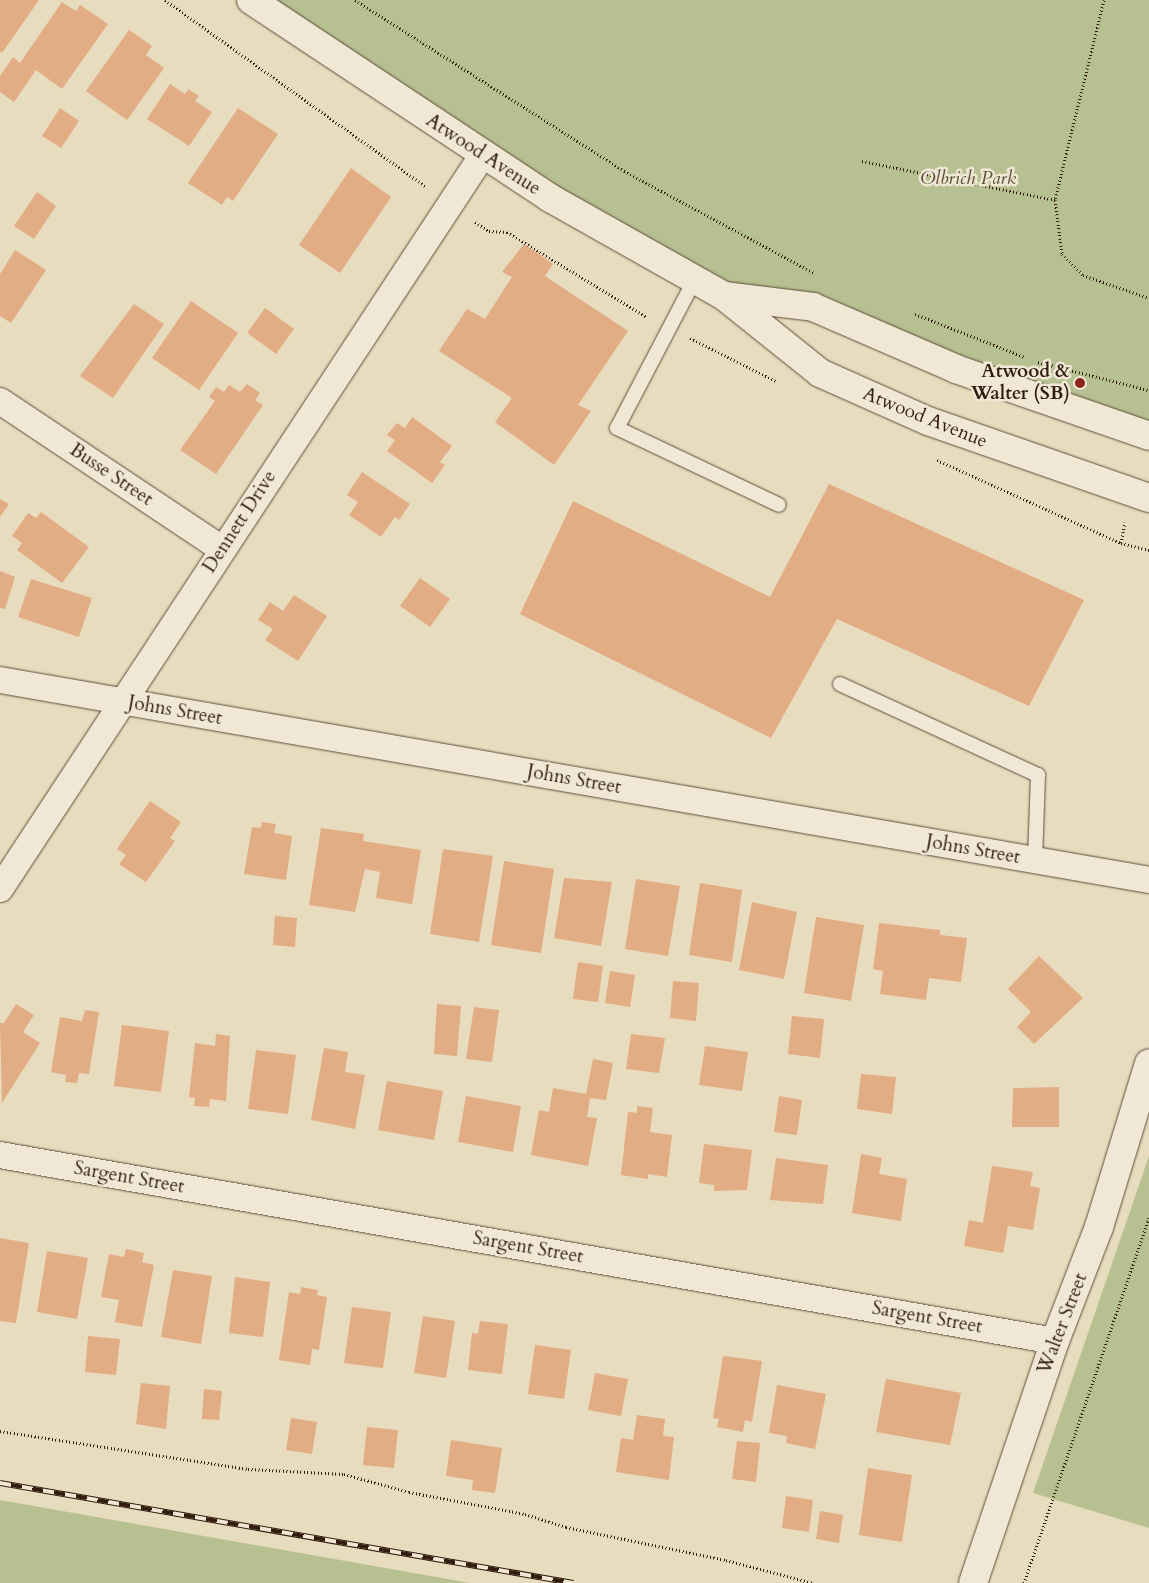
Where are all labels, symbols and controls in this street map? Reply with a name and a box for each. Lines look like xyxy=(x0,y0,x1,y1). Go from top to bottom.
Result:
street label: Atwood Avenue xyxy=(421,109,545,201)
park label: Olbrich Park xyxy=(920,168,1016,190)
place label: Atwood & Walter (SB) xyxy=(971,361,1070,405)
marker: Atwood & Walter (SB) xyxy=(1074,377,1086,389)
street label: Atwood Avenue xyxy=(859,383,991,453)
street label: Busse Street xyxy=(65,439,157,511)
street label: Dennett Drive xyxy=(198,467,282,577)
street label: Johns Street xyxy=(126,692,224,730)
street label: Johns Street xyxy=(525,761,623,799)
street label: Johns Street xyxy=(924,831,1022,869)
street label: Sargent Street xyxy=(72,1157,186,1199)
street label: Sargent Street xyxy=(471,1227,585,1269)
street label: Walter Street xyxy=(1033,1270,1093,1378)
street label: Sargent Street xyxy=(870,1297,984,1339)

